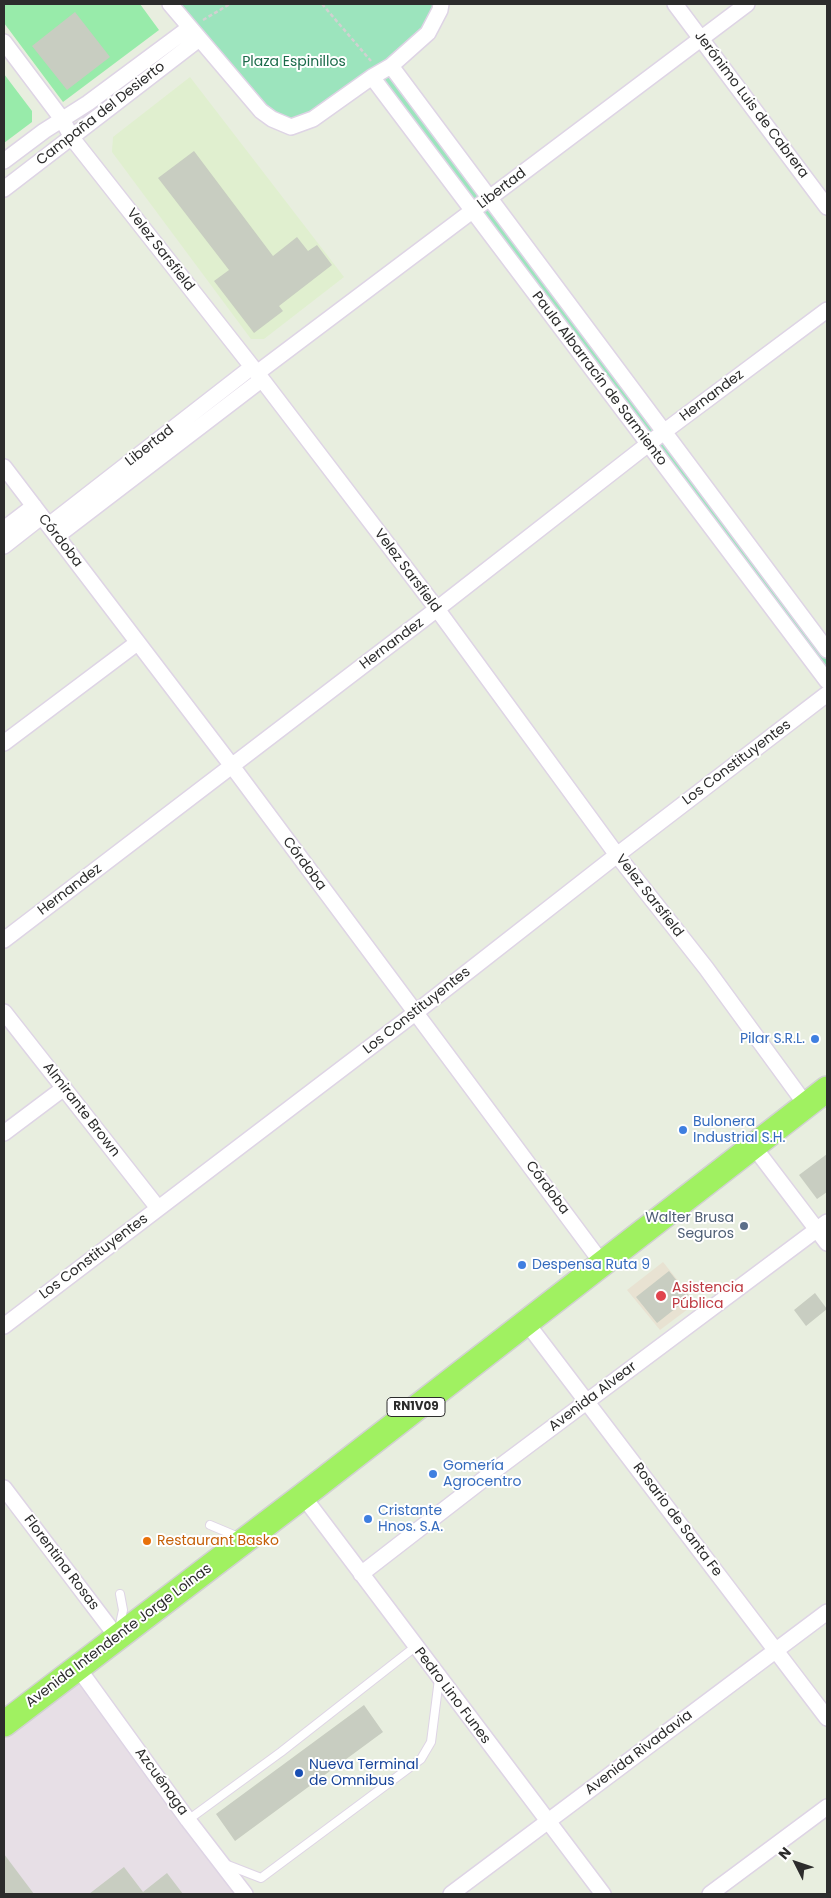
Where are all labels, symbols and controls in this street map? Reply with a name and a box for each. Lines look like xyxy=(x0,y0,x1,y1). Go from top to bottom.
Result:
street label: Jerónimo Luis de Cabrera xyxy=(690,28,812,182)
park label: Plaza Espinillos xyxy=(242,54,346,70)
street label: Campaña del Desierto xyxy=(33,59,169,169)
street label: Libertad xyxy=(474,165,530,213)
street label: Velez Sarsfield xyxy=(123,205,197,295)
street label: Paula Albarracín de Sarmiento xyxy=(528,289,670,469)
street label: Hernandez xyxy=(677,367,747,425)
street label: Libertad xyxy=(122,422,178,470)
street label: Córdoba xyxy=(34,511,86,571)
street label: Velez Sarsfield xyxy=(370,526,444,616)
street label: Hernandez xyxy=(357,615,427,673)
street label: Los Constituyentes xyxy=(680,717,794,809)
street label: Córdoba xyxy=(279,834,329,894)
street label: Velez Sarsfield xyxy=(612,851,686,941)
street label: Hernandez xyxy=(35,861,105,919)
street label: Los Constituyentes xyxy=(360,964,474,1058)
place label: Pilar S.R.L. xyxy=(740,1031,805,1047)
marker: Pilar S.R.L. xyxy=(809,1033,821,1045)
street label: Almirante Brown xyxy=(39,1059,123,1161)
place label: Bulonera Industrial S.H. xyxy=(693,1114,785,1146)
marker: Bulonera Industrial S.H. xyxy=(677,1124,689,1136)
street label: Córdoba xyxy=(522,1158,572,1218)
place label: Walter Brusa Seguros xyxy=(645,1210,734,1242)
street label: Los Constituyentes xyxy=(37,1211,151,1303)
marker: Walter Brusa Seguros xyxy=(738,1220,750,1232)
place label: Despensa Ruta 9 xyxy=(532,1257,650,1273)
marker: Despensa Ruta 9 xyxy=(516,1259,528,1271)
place label: Asistencia Pública xyxy=(672,1280,744,1312)
marker: Asistencia Pública xyxy=(654,1289,668,1303)
street label: Avenida Alvear xyxy=(546,1359,640,1435)
road number: RN1V09 xyxy=(387,1398,445,1416)
place label: Gomería Agrocentro xyxy=(443,1458,521,1490)
street label: Rosario de Santa Fe xyxy=(629,1460,725,1580)
marker: Gomería Agrocentro xyxy=(427,1468,439,1480)
place label: Cristante Hnos. S.A. xyxy=(378,1503,443,1535)
street label: Florentina Rosas xyxy=(20,1512,102,1614)
marker: Cristante Hnos. S.A. xyxy=(362,1513,374,1525)
place label: Restaurant Basko xyxy=(157,1533,279,1549)
marker: Restaurant Basko xyxy=(141,1535,153,1547)
street label: Avenida Intendente Jorge Loinas xyxy=(23,1561,215,1711)
street label: Pedro Lino Funes xyxy=(410,1645,494,1747)
street label: Avenida Rivadavia xyxy=(582,1707,696,1799)
street label: Azcuénaga xyxy=(131,1745,191,1819)
place label: Nueva Terminal de Omnibus xyxy=(309,1757,419,1790)
marker: Nueva Terminal de Omnibus xyxy=(293,1767,305,1779)
north arrow xyxy=(771,1838,821,1888)
text: N xyxy=(774,1843,796,1864)

